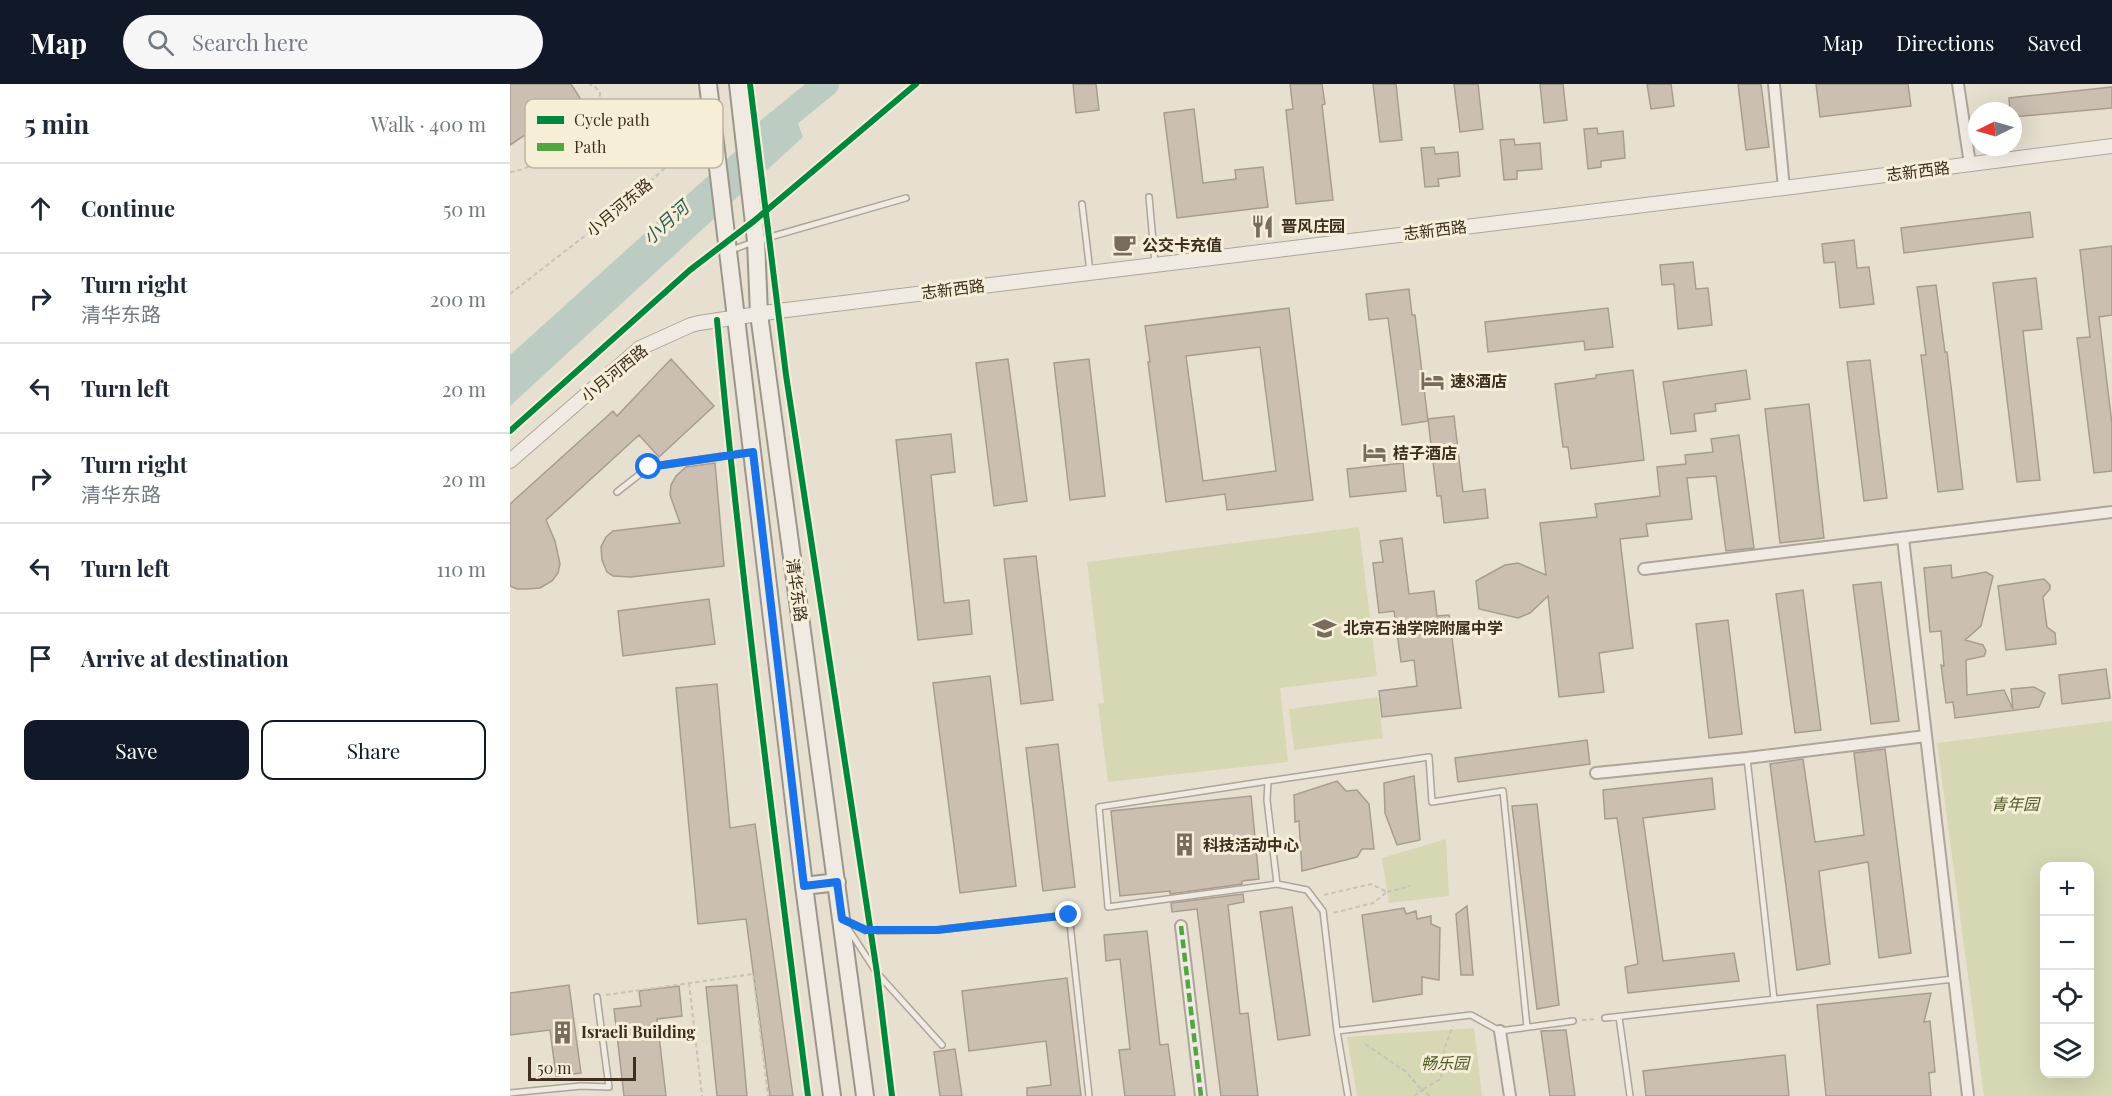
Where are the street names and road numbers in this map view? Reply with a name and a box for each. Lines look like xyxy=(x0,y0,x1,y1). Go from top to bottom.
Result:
street label: 志新西路 xyxy=(1885,156,1951,185)
street label: 小月河东路 xyxy=(581,173,656,240)
street label: 志新西路 xyxy=(1402,215,1468,244)
street label: 志新西路 xyxy=(920,274,986,303)
street label: 小月河西路 xyxy=(576,339,651,406)
street label: 清华东路 xyxy=(783,557,812,623)

